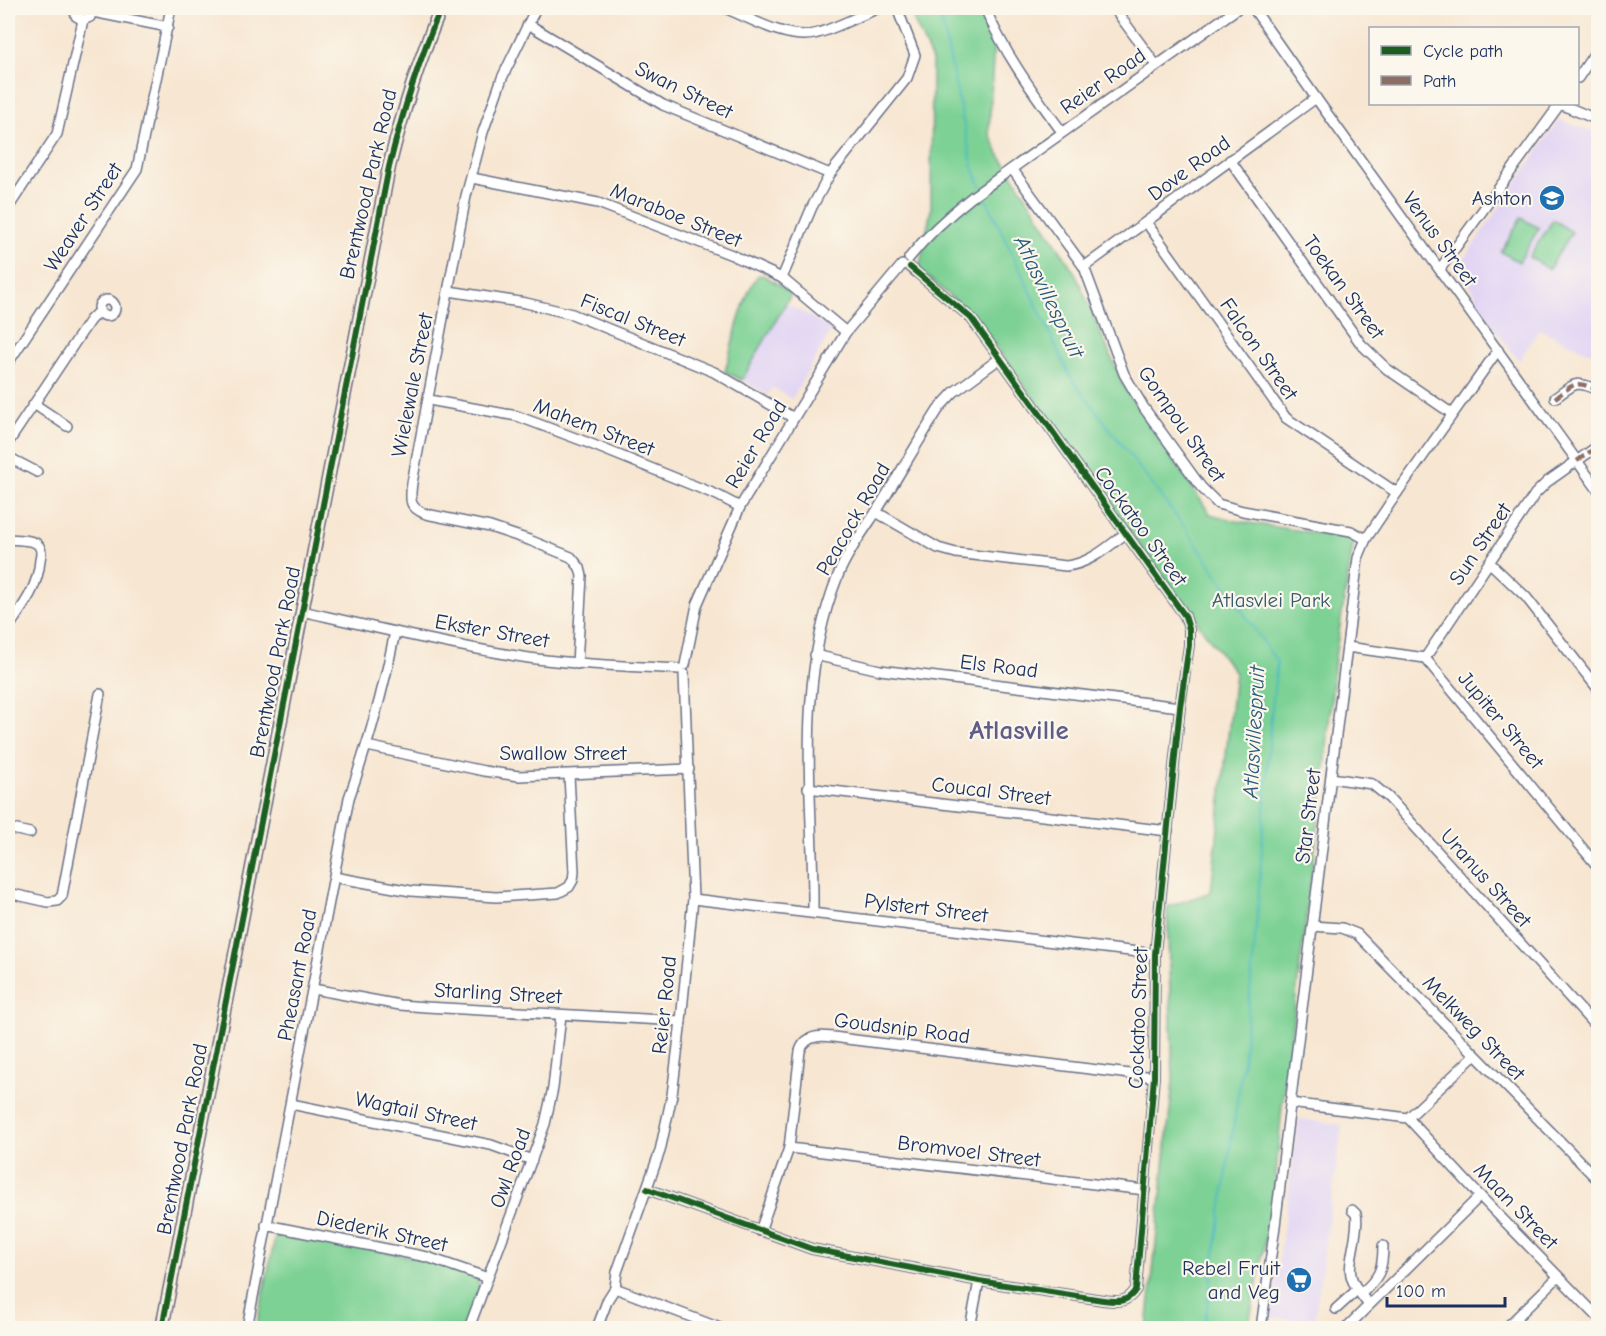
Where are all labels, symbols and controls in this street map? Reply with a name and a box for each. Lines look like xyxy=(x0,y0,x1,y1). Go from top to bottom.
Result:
legend xyxy=(1369,27,1579,105)
text: Cycle path xyxy=(1423,41,1503,62)
street label: Reier Road xyxy=(1056,43,1150,119)
street label: Swan Street xyxy=(631,56,738,124)
text: Path xyxy=(1423,71,1456,92)
street label: Brentwood Park Road xyxy=(334,87,402,281)
street label: Dove Road xyxy=(1143,130,1235,206)
street label: Weaver Street xyxy=(39,157,128,276)
street label: Maraboe Street xyxy=(607,178,746,253)
school or university icon: Ashton xyxy=(1537,183,1567,213)
place label: Ashton xyxy=(1472,186,1532,210)
street label: Venus Street xyxy=(1398,187,1483,292)
street label: Toekan Street xyxy=(1298,230,1390,344)
water label: Atlasvillespruit xyxy=(1008,231,1091,364)
street label: Fiscal Street xyxy=(577,288,690,352)
street label: Falcon Street xyxy=(1215,293,1303,405)
street label: Wielewale Street xyxy=(386,310,438,459)
street label: Gompou Street xyxy=(1133,361,1231,487)
street label: Mahem Street xyxy=(530,393,659,461)
street label: Reier Road xyxy=(720,395,792,493)
street label: Peacock Road xyxy=(811,458,895,580)
street label: Cockatoo Street xyxy=(1090,462,1193,591)
street label: Sun Street xyxy=(1444,498,1517,589)
street label: Brentwood Park Road xyxy=(245,564,305,760)
park label: Atlasvlei Park xyxy=(1212,588,1330,612)
street label: Ekster Street xyxy=(433,609,552,653)
street label: Els Road xyxy=(959,649,1039,683)
water label: Atlasvillespruit xyxy=(1237,663,1271,800)
street label: Jupiter Street xyxy=(1453,666,1549,774)
district label: Atlasville xyxy=(969,715,1069,746)
street label: Swallow Street xyxy=(500,741,627,765)
street label: Star Street xyxy=(1290,766,1326,865)
street label: Coucal Street xyxy=(930,772,1053,810)
street label: Uranus Street xyxy=(1436,824,1537,933)
street label: Pylstert Street xyxy=(863,889,990,928)
street label: Pheasant Road xyxy=(272,907,322,1043)
street label: Cockatoo Street xyxy=(1124,946,1153,1089)
street label: Reier Road xyxy=(647,955,681,1055)
street label: Melkweg Street xyxy=(1418,971,1531,1086)
street label: Starling Street xyxy=(434,978,563,1008)
street label: Goudsnip Road xyxy=(833,1008,971,1048)
street label: Brentwood Park Road xyxy=(152,1041,212,1237)
street label: Wagtail Street xyxy=(353,1086,480,1136)
street label: Owl Road xyxy=(485,1125,535,1211)
street label: Bromvoel Street xyxy=(896,1130,1043,1172)
street label: Maan Street xyxy=(1469,1158,1564,1255)
street label: Diederik Street xyxy=(314,1205,451,1257)
place label: Rebel Fruit and Veg xyxy=(1182,1256,1281,1304)
supermarket icon: Rebel Fruit and Veg xyxy=(1284,1265,1314,1295)
scale bar xyxy=(1387,1270,1506,1308)
text: 100 m xyxy=(1396,1281,1446,1302)

